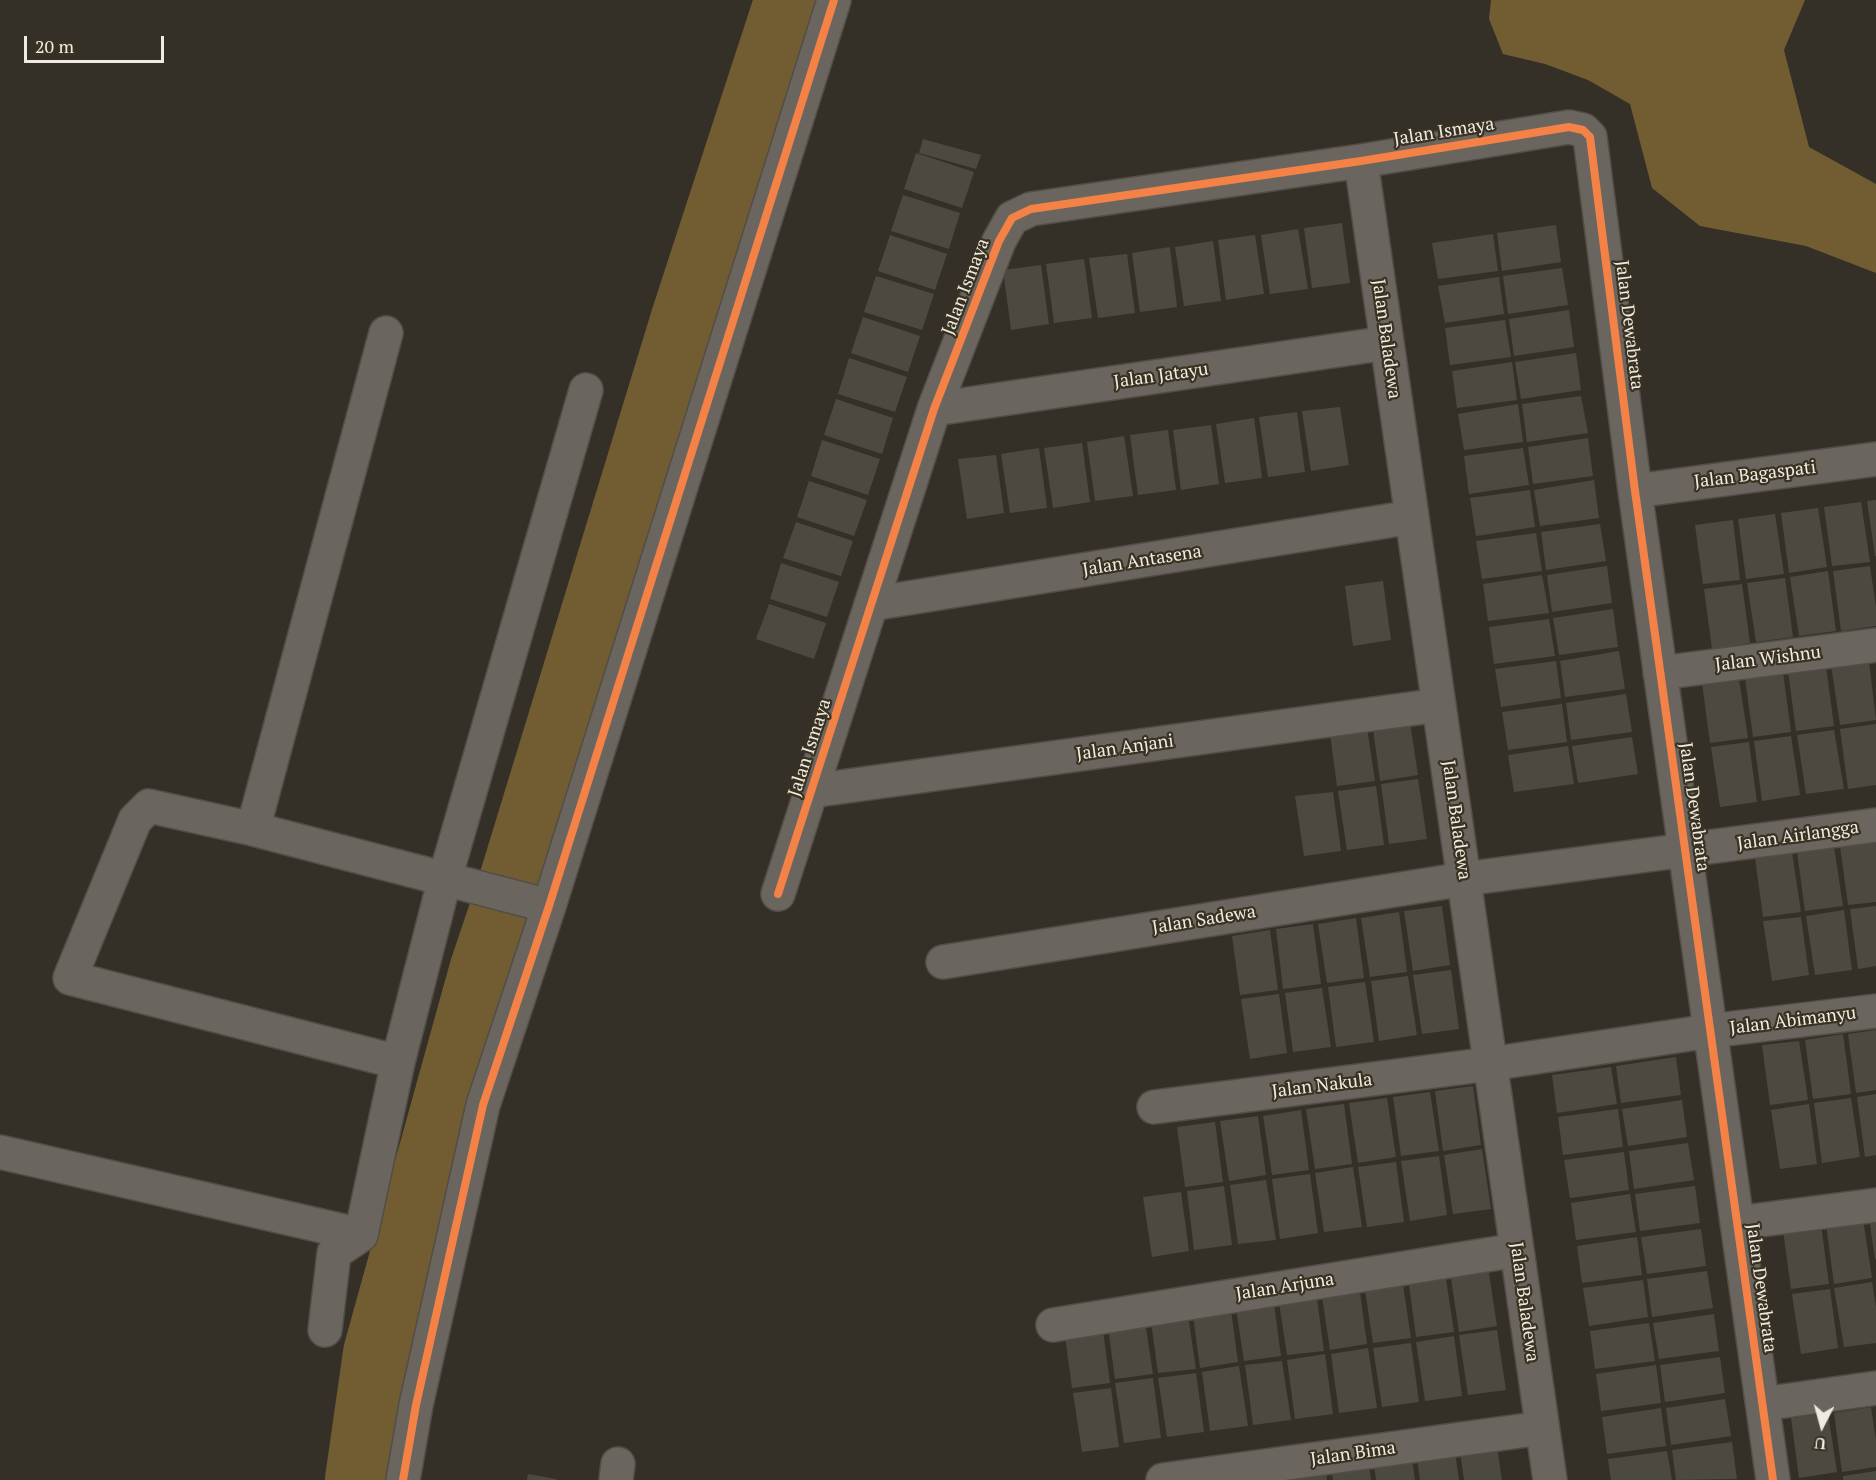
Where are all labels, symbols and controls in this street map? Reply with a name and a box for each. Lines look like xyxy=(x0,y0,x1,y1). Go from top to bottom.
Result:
scale bar xyxy=(27,24,166,62)
text: 20 m xyxy=(35,34,74,58)
street label: Jalan Ismaya xyxy=(1392,113,1496,151)
street label: Jalan Ismaya xyxy=(938,236,994,338)
street label: Jalan Dewabrata xyxy=(1610,259,1648,391)
street label: Jalan Baladewa xyxy=(1367,278,1405,400)
street label: Jalan Jatayu xyxy=(1112,359,1210,393)
street label: Jalan Bagaspati xyxy=(1693,457,1817,493)
street label: Jalan Antasena xyxy=(1081,541,1203,581)
street label: Jalan Wishnu xyxy=(1714,642,1822,676)
street label: Jalan Ismaya xyxy=(784,696,836,800)
street label: Jalan Anjani xyxy=(1075,730,1175,766)
street label: Jalan Dewabrata xyxy=(1674,741,1714,873)
street label: Jalan Baladewa xyxy=(1437,759,1475,881)
street label: Jalan Airlangga xyxy=(1736,817,1860,855)
street label: Jalan Sadewa xyxy=(1151,901,1257,939)
street label: Jalan Abimanyu xyxy=(1729,1003,1857,1039)
street label: Jalan Nakula xyxy=(1270,1069,1374,1103)
street label: Jalan Dewabrata xyxy=(1741,1222,1781,1354)
street label: Jalan Baladewa xyxy=(1505,1241,1543,1363)
street label: Jalan Arjuna xyxy=(1234,1269,1336,1305)
north arrow xyxy=(1792,1396,1852,1456)
text: U xyxy=(1813,1432,1827,1455)
street label: Jalan Bima xyxy=(1309,1437,1397,1471)

